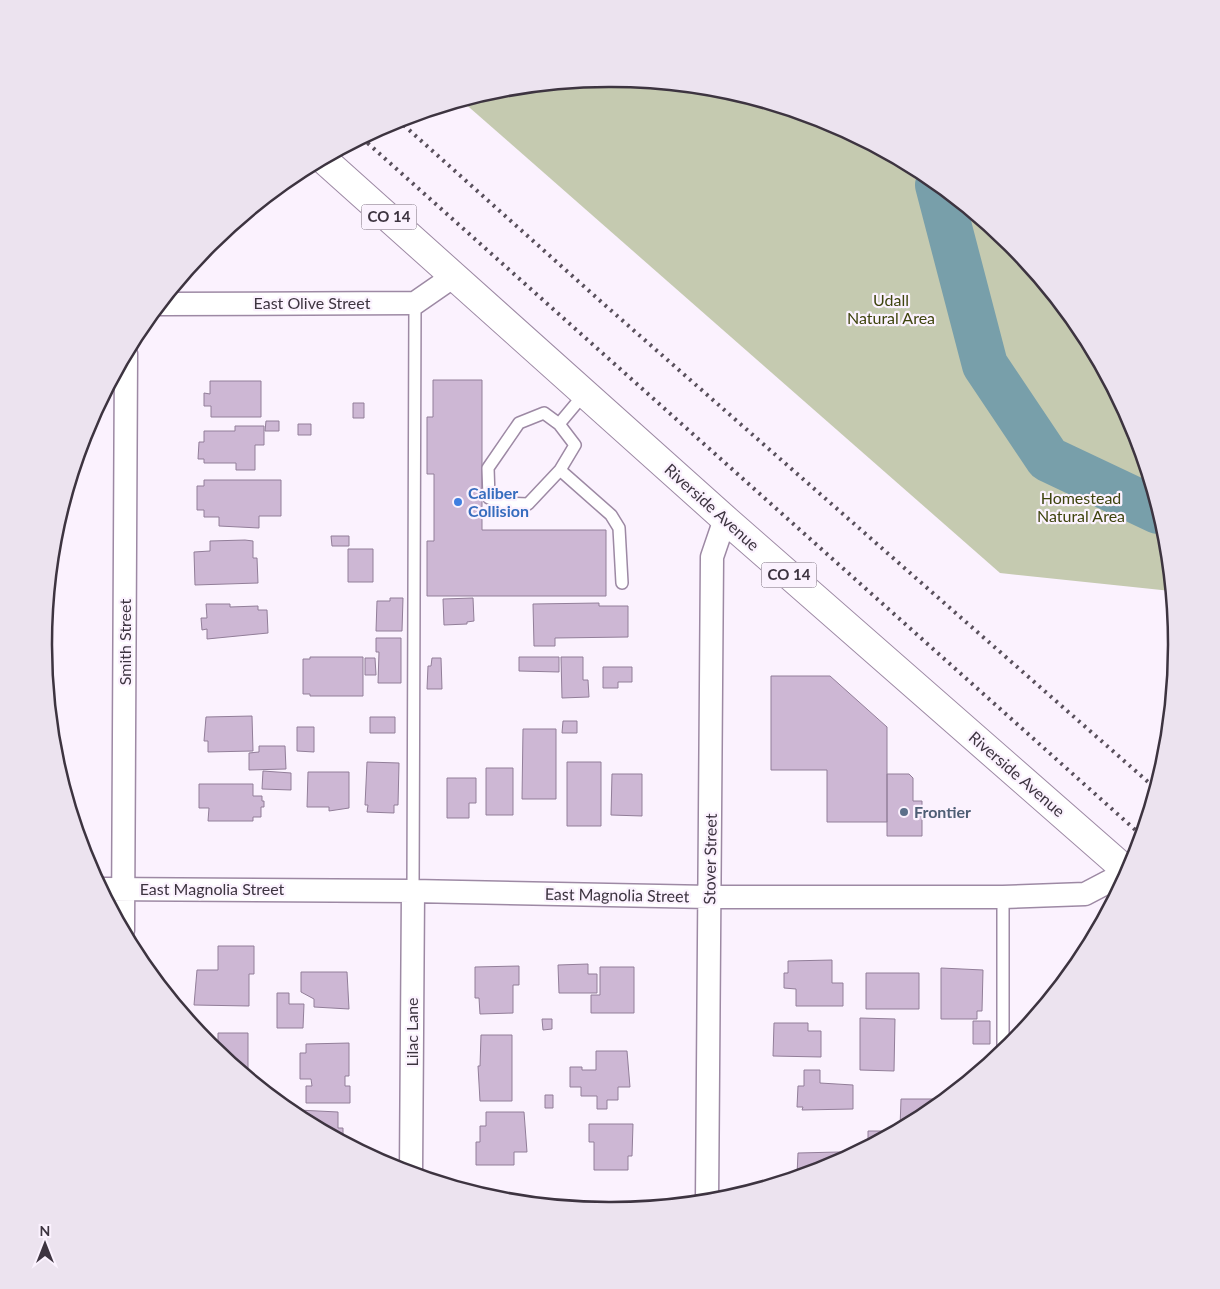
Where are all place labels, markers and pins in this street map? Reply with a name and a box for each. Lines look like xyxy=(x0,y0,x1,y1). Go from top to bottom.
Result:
place label: Caliber Collision xyxy=(468,483,529,520)
marker: Caliber Collision xyxy=(452,496,464,508)
place label: Frontier xyxy=(914,802,971,821)
marker: Frontier xyxy=(898,806,910,818)

